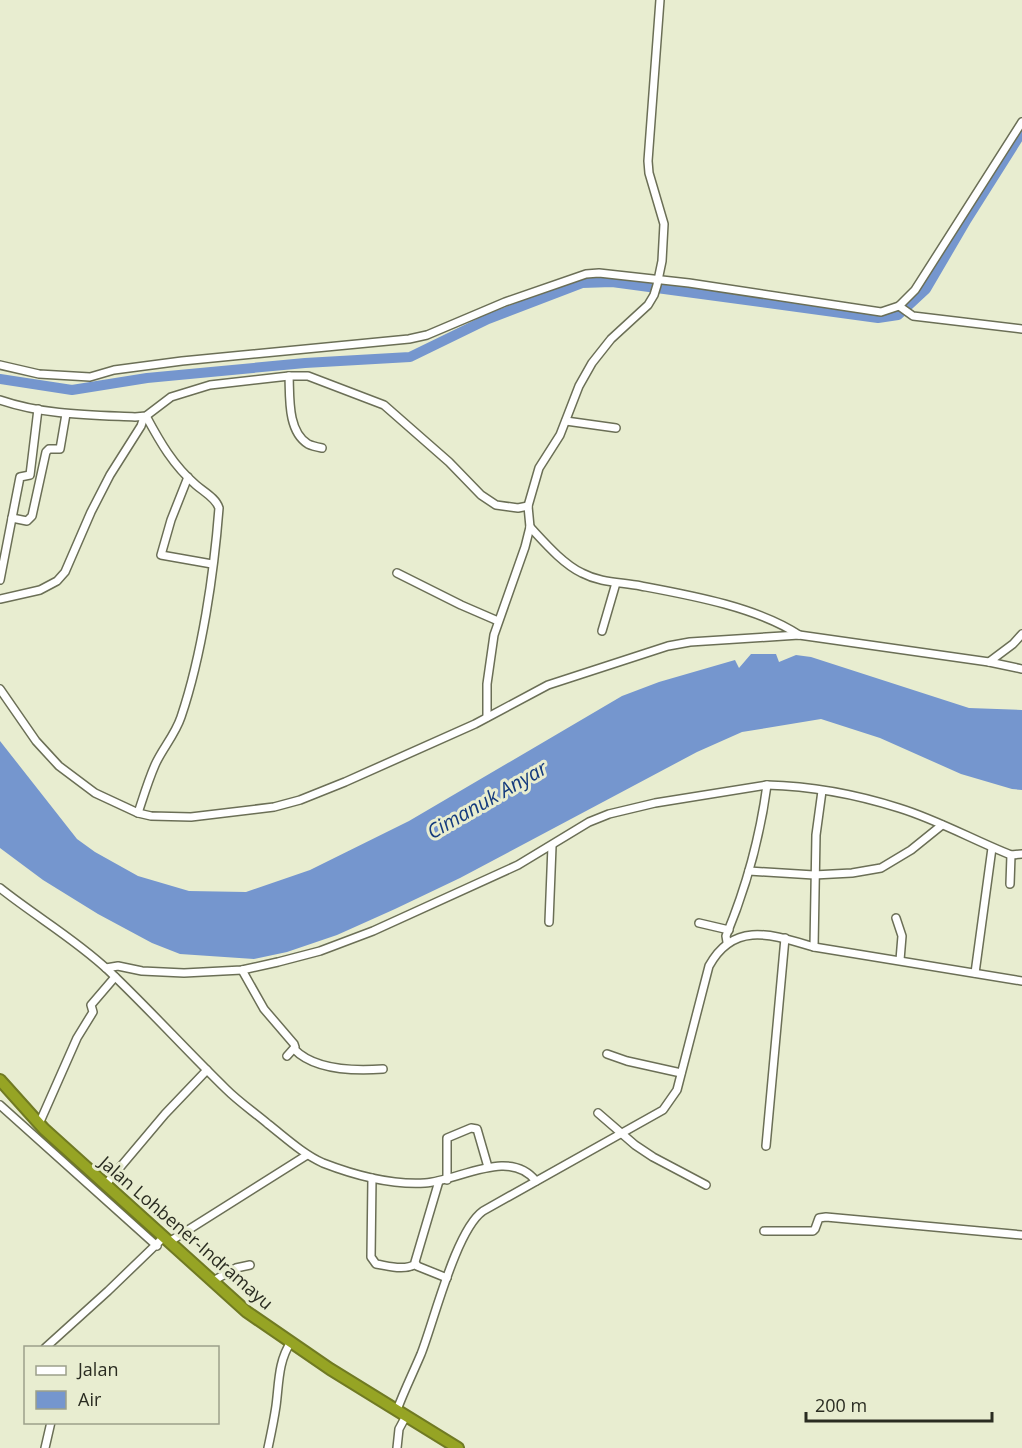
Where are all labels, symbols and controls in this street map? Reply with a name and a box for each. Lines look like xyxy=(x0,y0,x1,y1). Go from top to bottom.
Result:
water label: Cimanuk Anyar xyxy=(422,754,553,845)
street label: Jalan Lohbener-Indramayu xyxy=(93,1149,279,1314)
legend xyxy=(24,1346,219,1424)
text: Jalan xyxy=(76,1357,118,1381)
scale bar xyxy=(806,1385,992,1423)
text: Air xyxy=(78,1387,102,1411)
text: 200 m xyxy=(815,1393,867,1417)

